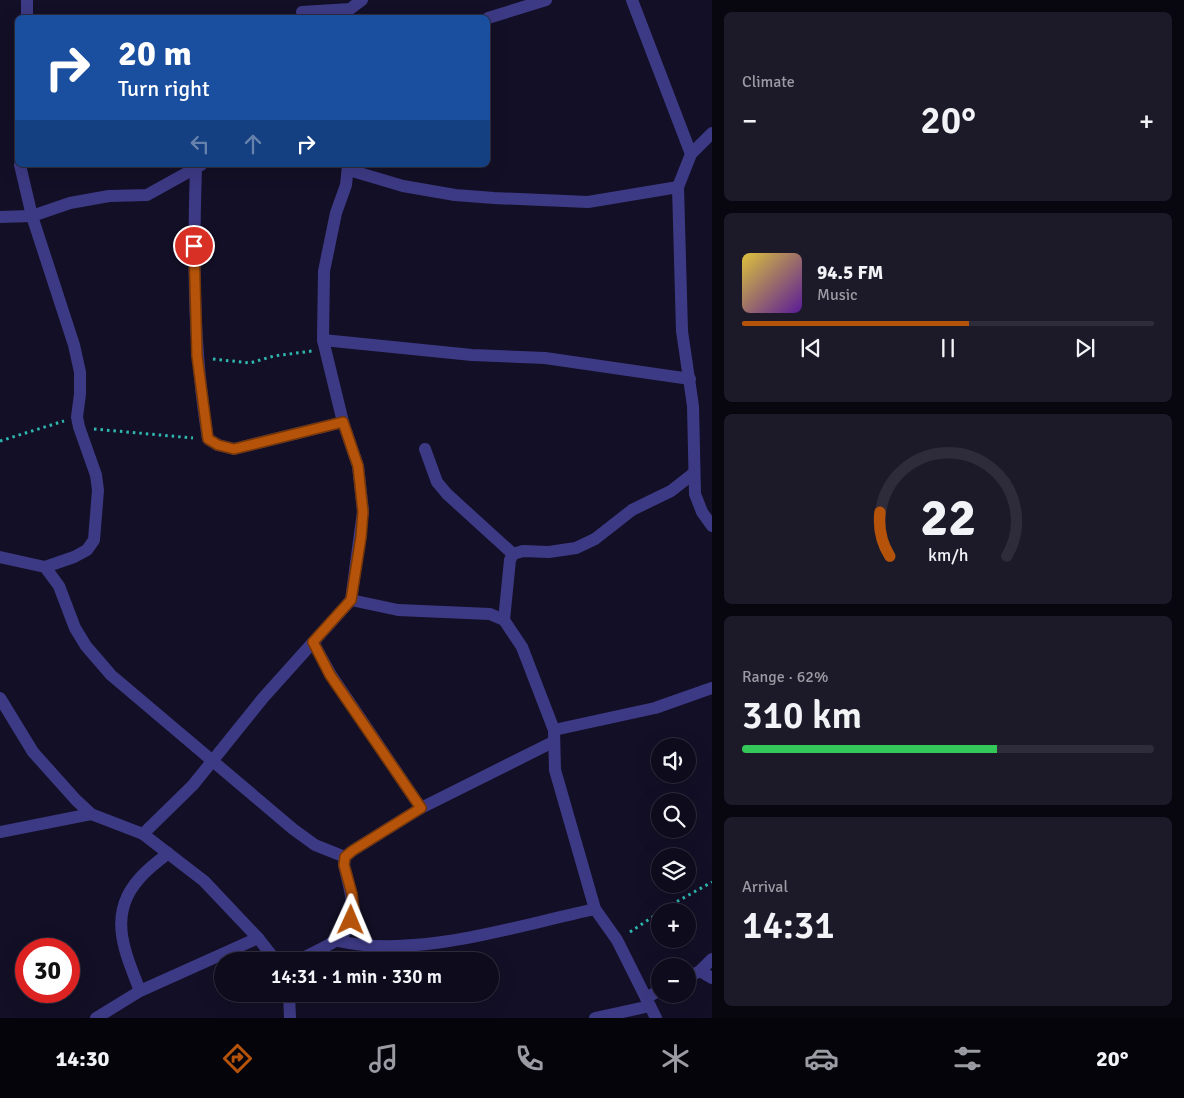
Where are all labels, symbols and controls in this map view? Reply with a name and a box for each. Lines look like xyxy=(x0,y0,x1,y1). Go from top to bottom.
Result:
text: 20 m xyxy=(118,32,192,75)
icon: right xyxy=(35,35,100,100)
text: Climate xyxy=(742,72,795,92)
text: Turn right xyxy=(118,75,210,102)
text: 20° xyxy=(920,97,976,144)
text: − xyxy=(742,104,757,138)
text: + xyxy=(1139,104,1154,138)
icon: left xyxy=(186,130,214,158)
icon: ahead xyxy=(239,130,267,158)
icon: right xyxy=(292,130,320,158)
pin xyxy=(173,225,215,267)
icon: arrive xyxy=(180,232,208,260)
text: 94.5 FM xyxy=(817,261,883,285)
text: Music xyxy=(817,285,858,305)
icon: previous xyxy=(797,334,825,362)
icon: pause xyxy=(934,334,962,362)
icon: next xyxy=(1071,334,1099,362)
text: 22 xyxy=(920,486,976,550)
text: km/h xyxy=(928,544,968,566)
text: Range · 62% xyxy=(742,667,828,687)
text: 310 km xyxy=(742,692,862,739)
map controls xyxy=(651,738,696,1003)
button: sound xyxy=(651,738,696,783)
button: search xyxy=(651,793,696,838)
button: layers xyxy=(651,848,696,893)
text: Arrival xyxy=(742,877,788,897)
position arrow xyxy=(324,893,376,945)
text: 14:31 xyxy=(742,902,835,949)
button: + xyxy=(651,903,696,948)
speed limit sign: 30 xyxy=(15,938,80,1003)
button: − xyxy=(651,958,696,1003)
text: 14:31 · 1 min · 330 m xyxy=(271,965,442,989)
icon: directions xyxy=(220,1041,255,1076)
icon: music xyxy=(366,1041,401,1076)
icon: phone xyxy=(512,1041,547,1076)
icon: climate xyxy=(658,1041,693,1076)
icon: car xyxy=(804,1041,839,1076)
icon: filters xyxy=(950,1041,985,1076)
text: 14:30 xyxy=(55,1045,109,1072)
text: 20° xyxy=(1096,1045,1128,1072)

